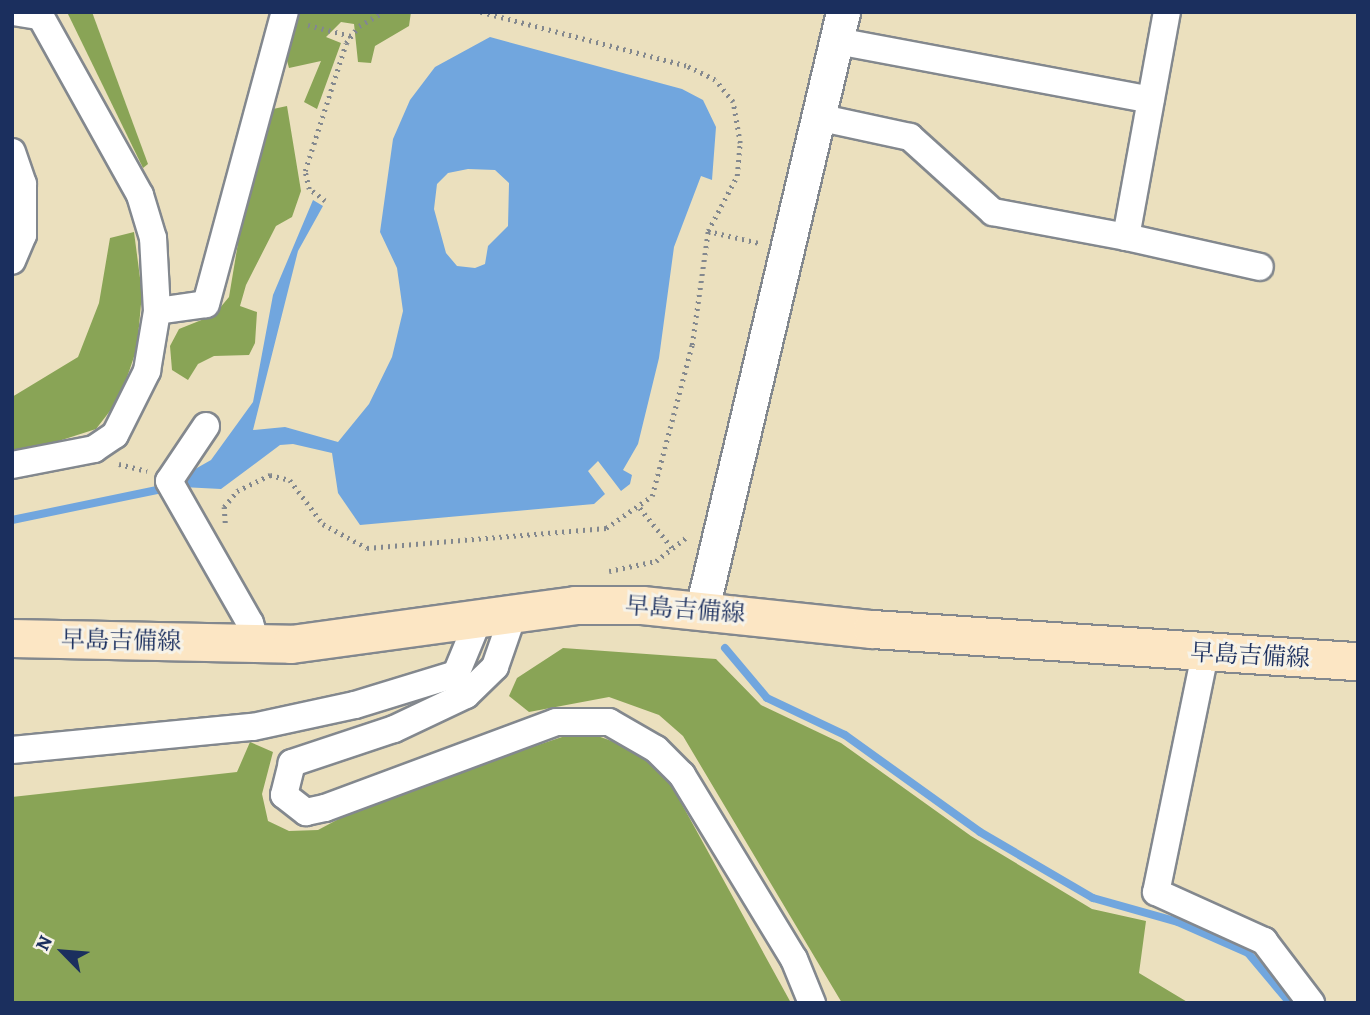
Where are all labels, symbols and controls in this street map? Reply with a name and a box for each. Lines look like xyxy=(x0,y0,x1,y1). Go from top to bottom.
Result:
street label: 早島吉備線 xyxy=(624,591,746,629)
street label: 早島吉備線 xyxy=(61,626,181,656)
street label: 早島吉備線 xyxy=(1189,638,1311,674)
north arrow xyxy=(28,917,98,987)
text: N xyxy=(29,931,59,955)

